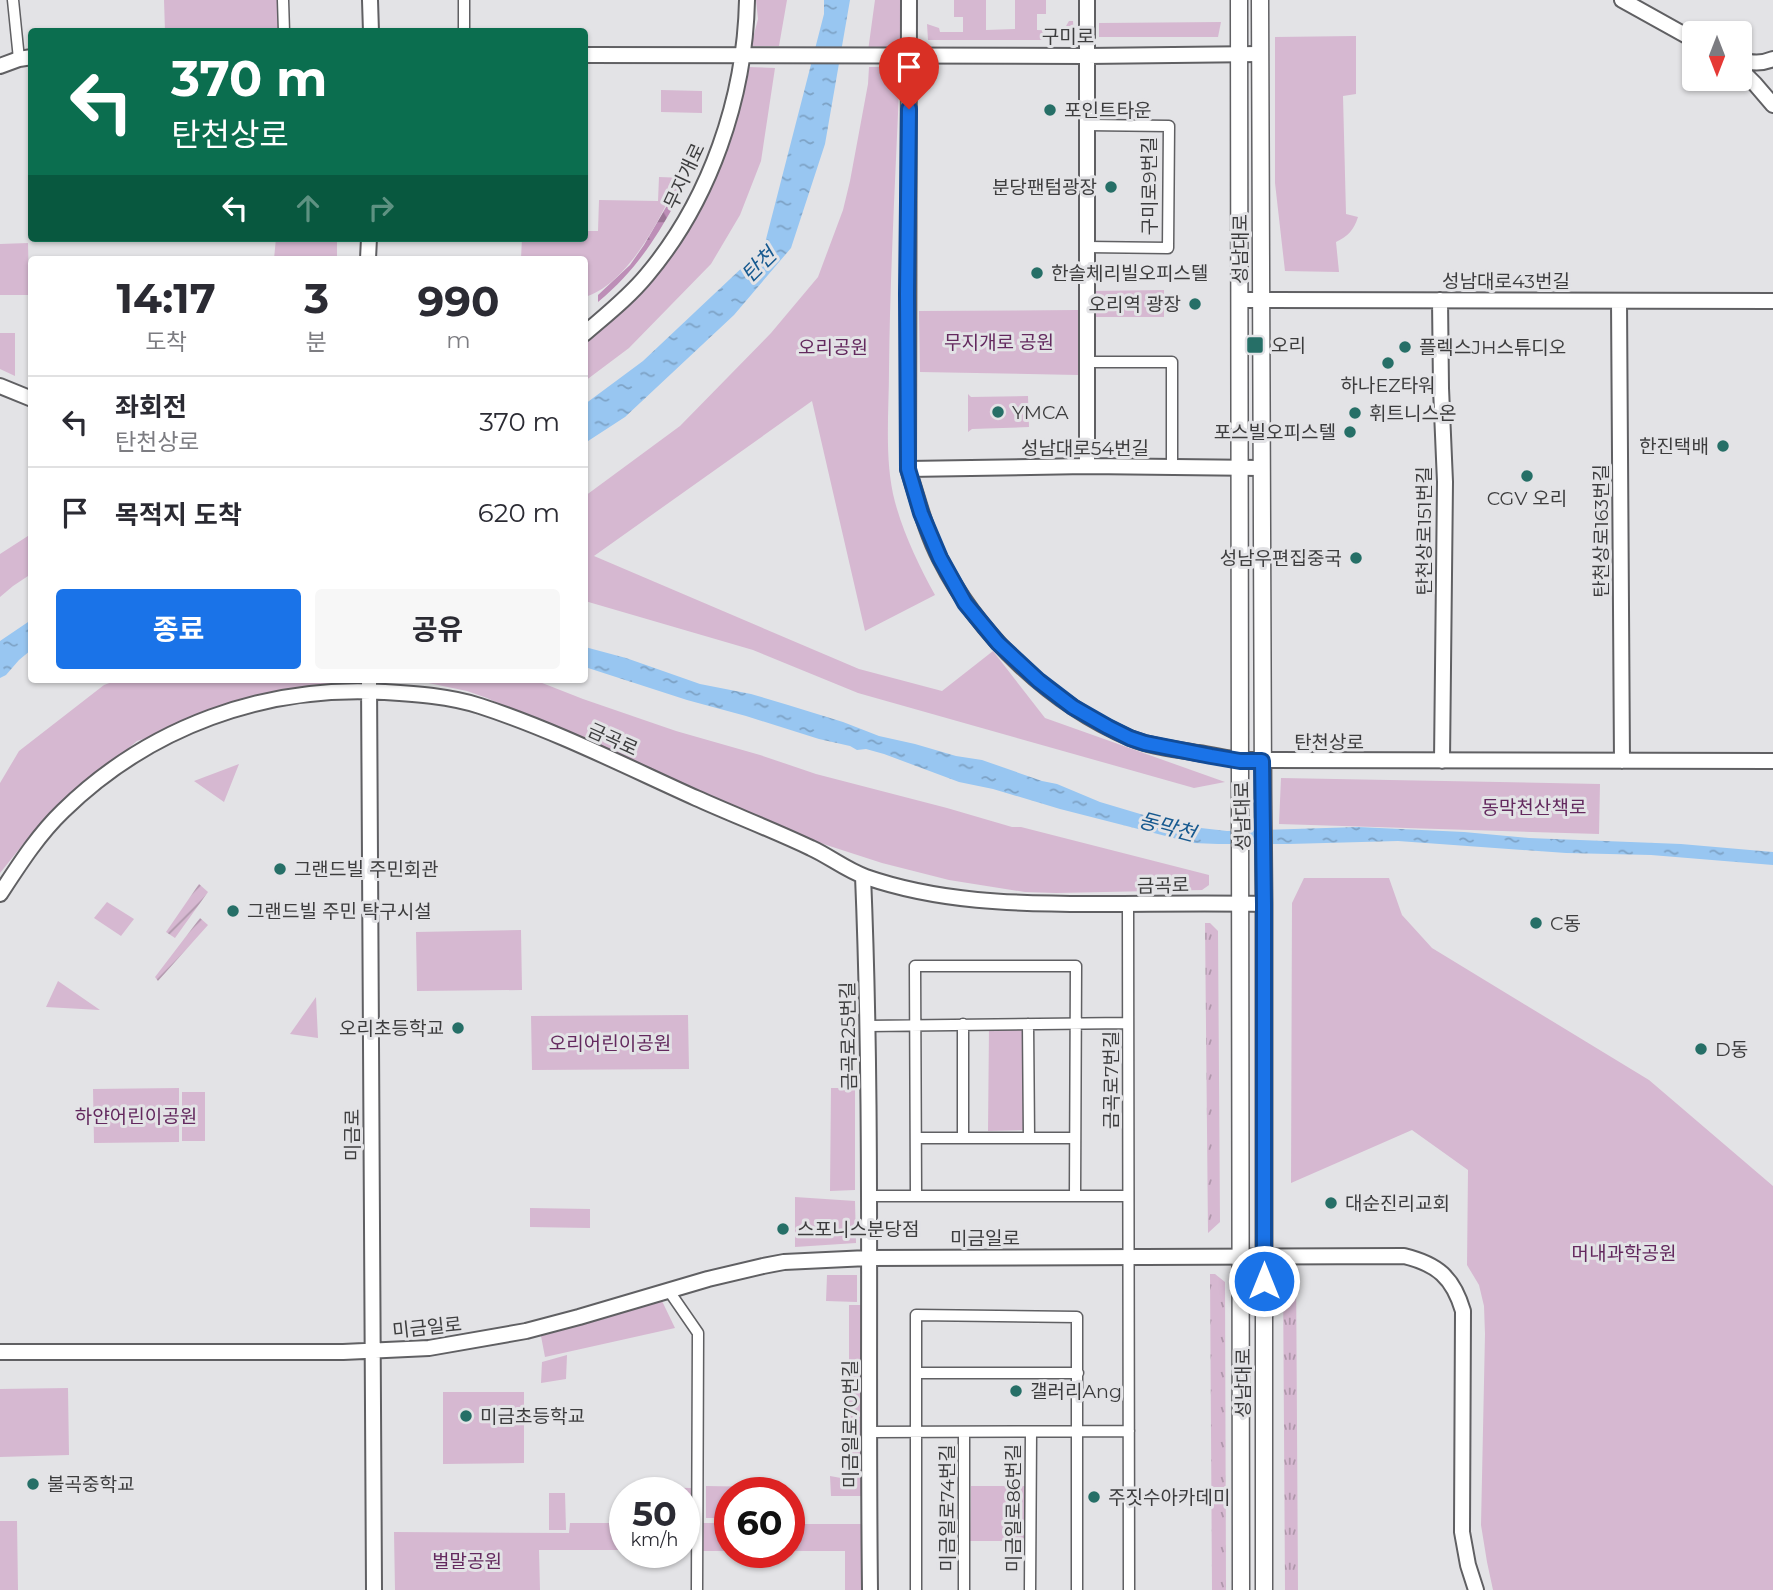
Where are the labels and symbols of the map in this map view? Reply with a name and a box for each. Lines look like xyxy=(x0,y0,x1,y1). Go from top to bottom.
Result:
north arrow xyxy=(1682,21,1752,91)
street label: 구미로 xyxy=(1042,25,1094,48)
pin xyxy=(879,37,939,109)
place label: 포인트타운 xyxy=(1064,99,1151,122)
marker: 포인트타운 xyxy=(1042,102,1058,118)
street label: 구미로9번길 xyxy=(1138,137,1161,235)
street label: 무지개로 xyxy=(659,140,710,213)
place label: 분당팬텀광장 xyxy=(992,176,1097,199)
marker: 분당팬텀광장 xyxy=(1103,179,1119,195)
street label: 성남대로 xyxy=(1229,214,1252,284)
water label: 탄천 xyxy=(736,240,783,287)
place label: 한솔체리빌오피스텔 xyxy=(1051,262,1208,285)
marker: 한솔체리빌오피스텔 xyxy=(1029,265,1045,281)
street label: 성남대로43번길 xyxy=(1442,270,1570,293)
place label: 오리역 광장 xyxy=(1089,293,1181,316)
marker: 오리역 광장 xyxy=(1187,296,1203,312)
park label: 무지개로 공원 xyxy=(944,331,1054,354)
place label: 오리 xyxy=(1271,334,1306,357)
marker: 오리 xyxy=(1245,335,1265,355)
park label: 오리공원 xyxy=(798,336,868,359)
place label: 플렉스JH스튜디오 xyxy=(1419,336,1566,359)
marker: 플렉스JH스튜디오 xyxy=(1397,339,1413,355)
marker: 하나EZ타워 xyxy=(1380,355,1396,371)
place label: 하나EZ타워 xyxy=(1340,374,1436,397)
place label: YMCA xyxy=(1012,401,1069,424)
place label: 휘트니스온 xyxy=(1369,402,1456,425)
marker: YMCA xyxy=(990,404,1006,420)
marker: 휘트니스온 xyxy=(1347,405,1363,421)
place label: 포스빌오피스텔 xyxy=(1214,421,1336,444)
marker: 포스빌오피스텔 xyxy=(1342,424,1358,440)
place label: 한진택배 xyxy=(1639,435,1709,458)
street label: 성남대로54번길 xyxy=(1021,437,1149,460)
marker: 한진택배 xyxy=(1715,438,1731,454)
street label: 탄천상로163번길 xyxy=(1590,464,1613,598)
street label: 탄천상로151번길 xyxy=(1413,466,1436,596)
marker: CGV 오리 xyxy=(1519,468,1535,484)
place label: CGV 오리 xyxy=(1487,487,1567,510)
place label: 성남우편집중국 xyxy=(1220,547,1342,570)
marker: 성남우편집중국 xyxy=(1348,550,1364,566)
street label: 금곡로 xyxy=(584,718,641,761)
street label: 탄천상로 xyxy=(1294,731,1364,754)
street label: 성남대로 xyxy=(1230,781,1255,851)
park label: 동막천산책로 xyxy=(1482,796,1586,819)
water label: 동막천 xyxy=(1136,807,1201,847)
place label: 그랜드빌 주민회관 xyxy=(294,858,439,881)
marker: 그랜드빌 주민회관 xyxy=(272,861,288,877)
street label: 금곡로 xyxy=(1137,874,1189,897)
place label: 그랜드빌 주민 탁구시설 xyxy=(247,900,432,923)
marker: 그랜드빌 주민 탁구시설 xyxy=(225,903,241,919)
place label: C동 xyxy=(1550,912,1581,935)
marker: C동 xyxy=(1528,915,1544,931)
street label: 금곡로25번길 xyxy=(836,981,861,1091)
place label: 오리초등학교 xyxy=(339,1017,444,1040)
marker: 오리초등학교 xyxy=(450,1020,466,1036)
street label: 금곡로7번길 xyxy=(1100,1031,1123,1129)
park label: 오리어린이공원 xyxy=(549,1032,671,1055)
place label: D동 xyxy=(1715,1038,1748,1061)
marker: D동 xyxy=(1693,1041,1709,1057)
park label: 하얀어린이공원 xyxy=(75,1105,197,1128)
street label: 미금로 xyxy=(341,1109,364,1161)
place label: 대순진리교회 xyxy=(1345,1192,1450,1215)
marker: 대순진리교회 xyxy=(1323,1195,1339,1211)
place label: 스포니스분당점 xyxy=(797,1218,919,1241)
marker: 스포니스분당점 xyxy=(775,1221,791,1237)
street label: 미금일로 xyxy=(950,1227,1020,1250)
park label: 머내과학공원 xyxy=(1572,1242,1676,1265)
position arrow xyxy=(1227,1244,1301,1318)
street label: 미금일로 xyxy=(391,1312,463,1343)
street label: 성남대로 xyxy=(1232,1348,1255,1418)
street label: 미금일로70번길 xyxy=(839,1360,862,1488)
place label: 갤러리Ang xyxy=(1030,1380,1122,1403)
marker: 갤러리Ang xyxy=(1008,1383,1024,1399)
place label: 미금초등학교 xyxy=(480,1405,585,1428)
marker: 미금초등학교 xyxy=(458,1408,474,1424)
street label: 미금일로74번길 xyxy=(936,1444,959,1572)
street label: 미금일로86번길 xyxy=(1002,1444,1025,1572)
place label: 불곡중학교 xyxy=(47,1473,134,1496)
marker: 불곡중학교 xyxy=(25,1476,41,1492)
speed limit sign: 60 xyxy=(714,1477,805,1568)
place label: 주짓수아카데미 xyxy=(1108,1486,1230,1509)
marker: 주짓수아카데미 xyxy=(1086,1489,1102,1505)
park label: 벌말공원 xyxy=(432,1550,502,1573)

